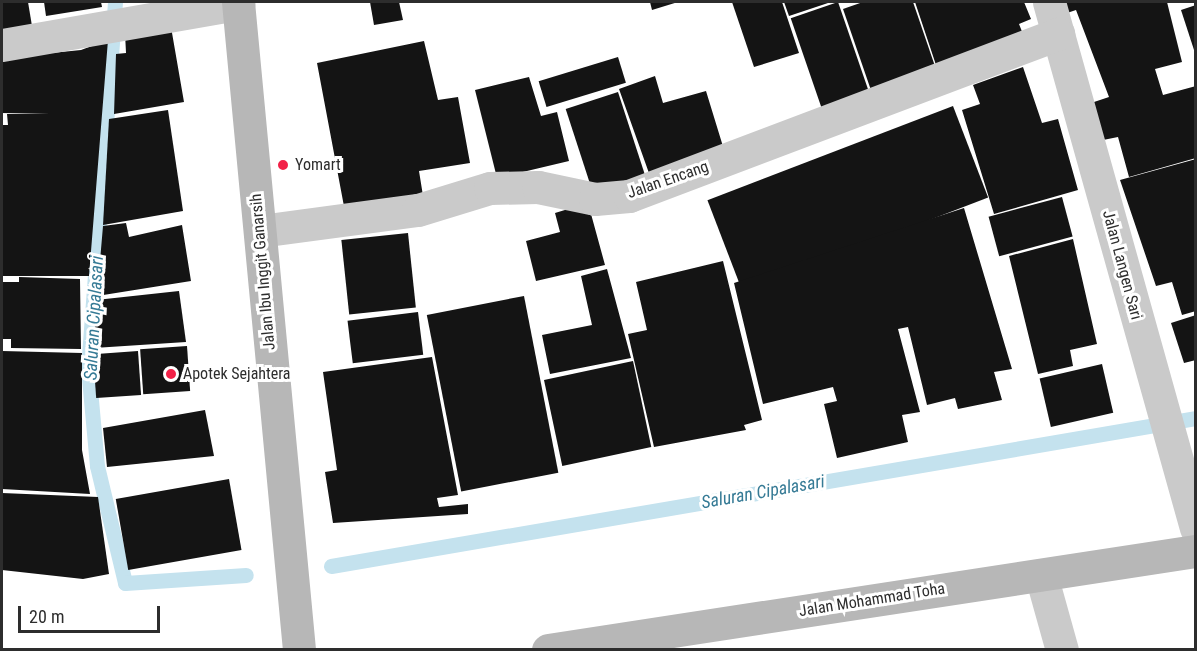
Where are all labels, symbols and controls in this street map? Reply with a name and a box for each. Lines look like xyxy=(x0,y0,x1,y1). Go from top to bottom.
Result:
place label: Yomart xyxy=(295,155,341,175)
street label: Jalan Encang xyxy=(625,157,711,203)
marker: Yomart xyxy=(276,158,290,172)
street label: Jalan Ibu Inggit Ganarsih xyxy=(247,193,279,351)
street label: Jalan Langen Sari xyxy=(1098,208,1146,322)
water label: Saluran Cipalasari xyxy=(80,255,108,381)
place label: Apotek Sejahtera xyxy=(183,364,290,384)
marker: Apotek Sejahtera xyxy=(164,367,178,381)
water label: Saluran Cipalasari xyxy=(700,471,826,513)
street label: Jalan Mohammad Toha xyxy=(797,579,947,621)
scale bar xyxy=(21,594,164,632)
text: 20 m xyxy=(29,606,64,627)

